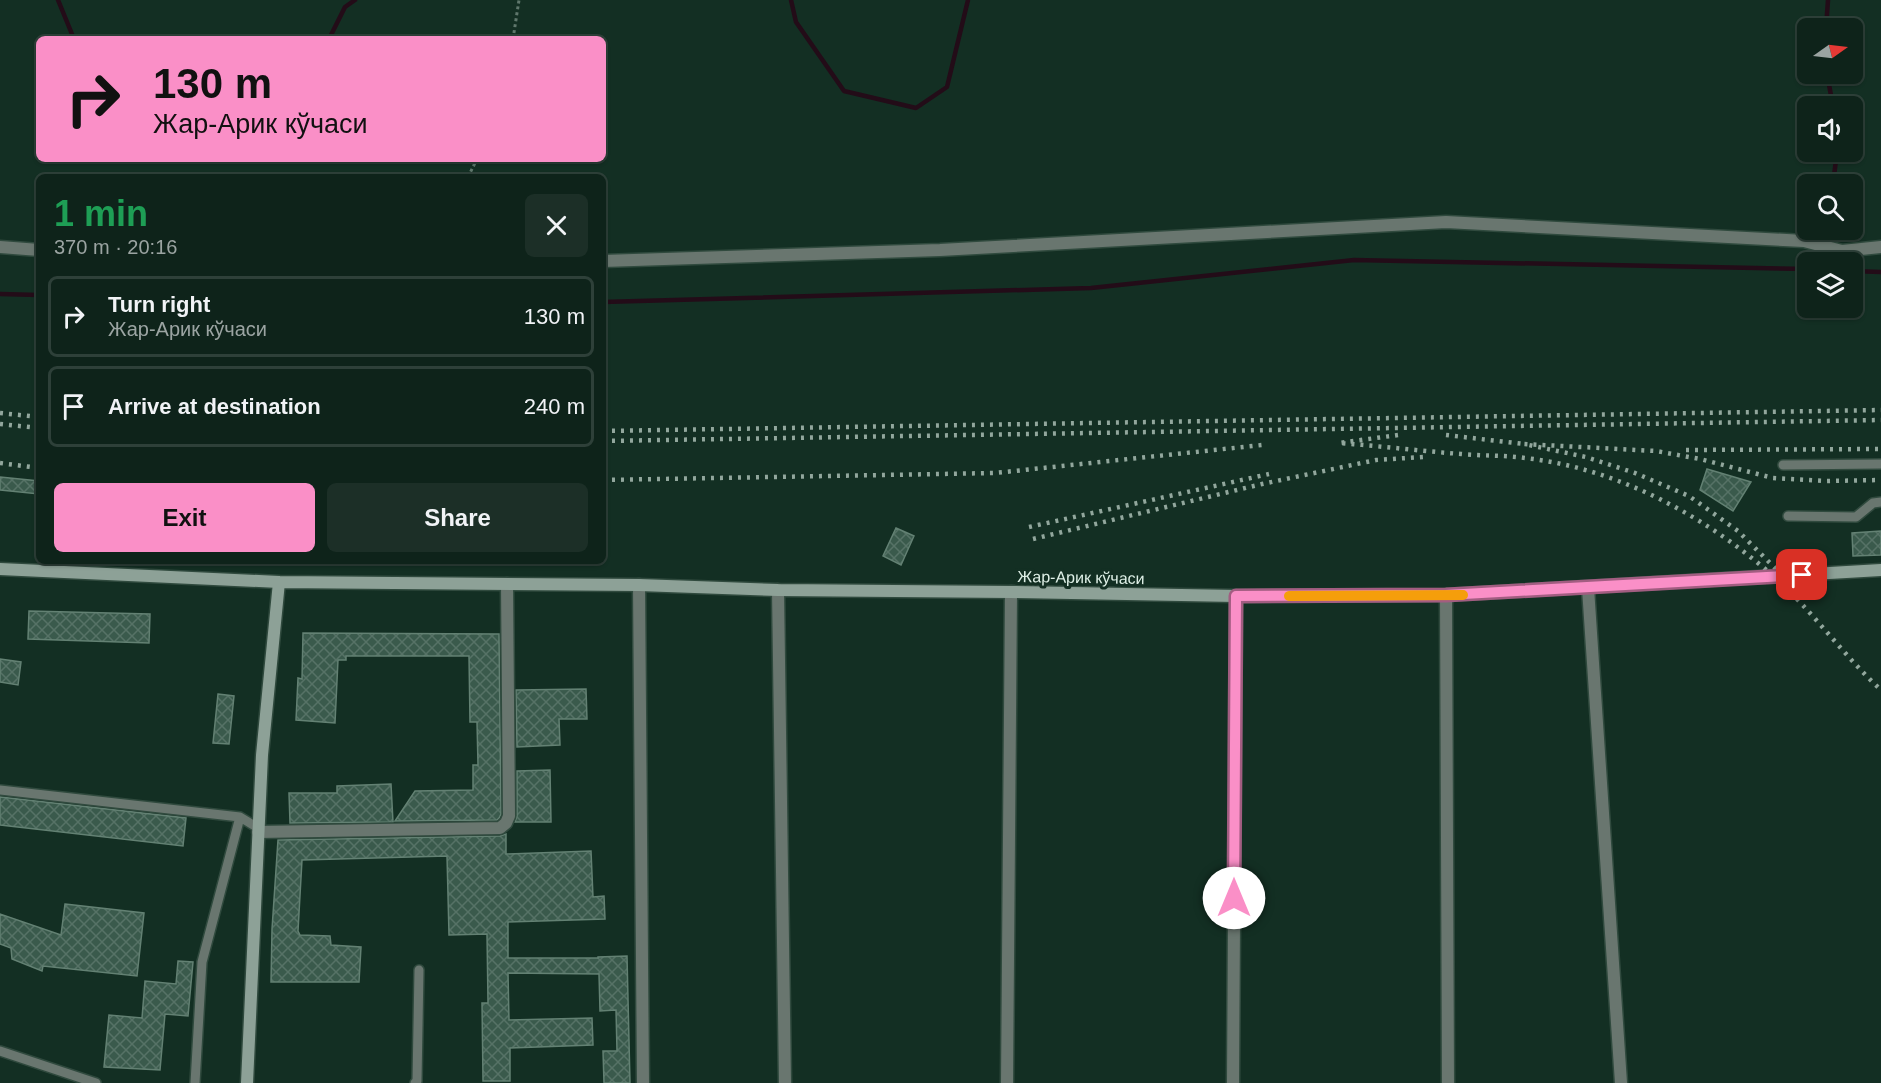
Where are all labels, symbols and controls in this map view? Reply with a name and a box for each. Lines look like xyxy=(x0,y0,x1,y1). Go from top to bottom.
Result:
north arrow xyxy=(1797,18,1863,84)
map controls xyxy=(1797,18,1863,318)
icon: right xyxy=(54,60,132,138)
text: 130 m xyxy=(153,60,272,107)
button: sound xyxy=(1797,96,1863,162)
text: Жар-Арик кўчаси xyxy=(153,109,368,139)
button: search xyxy=(1797,174,1863,240)
text: 1 min xyxy=(54,193,148,234)
button: close xyxy=(525,194,588,257)
text: 370 m · 20:16 xyxy=(54,236,177,258)
button: layers xyxy=(1797,252,1863,318)
text: Turn right xyxy=(108,292,210,317)
icon: right xyxy=(57,300,90,333)
text: 130 m xyxy=(524,304,585,329)
text: Жар-Арик кўчаси xyxy=(108,318,267,340)
icon: arrive xyxy=(57,390,90,423)
text: Arrive at destination xyxy=(108,394,321,419)
text: 240 m xyxy=(524,394,585,419)
button: Exit xyxy=(54,483,315,552)
button: Share xyxy=(327,483,588,552)
pin xyxy=(1776,549,1827,600)
icon: arrive xyxy=(1785,558,1818,591)
street label: Жар-Арик кўчаси xyxy=(1017,568,1145,587)
position arrow xyxy=(1202,866,1266,930)

